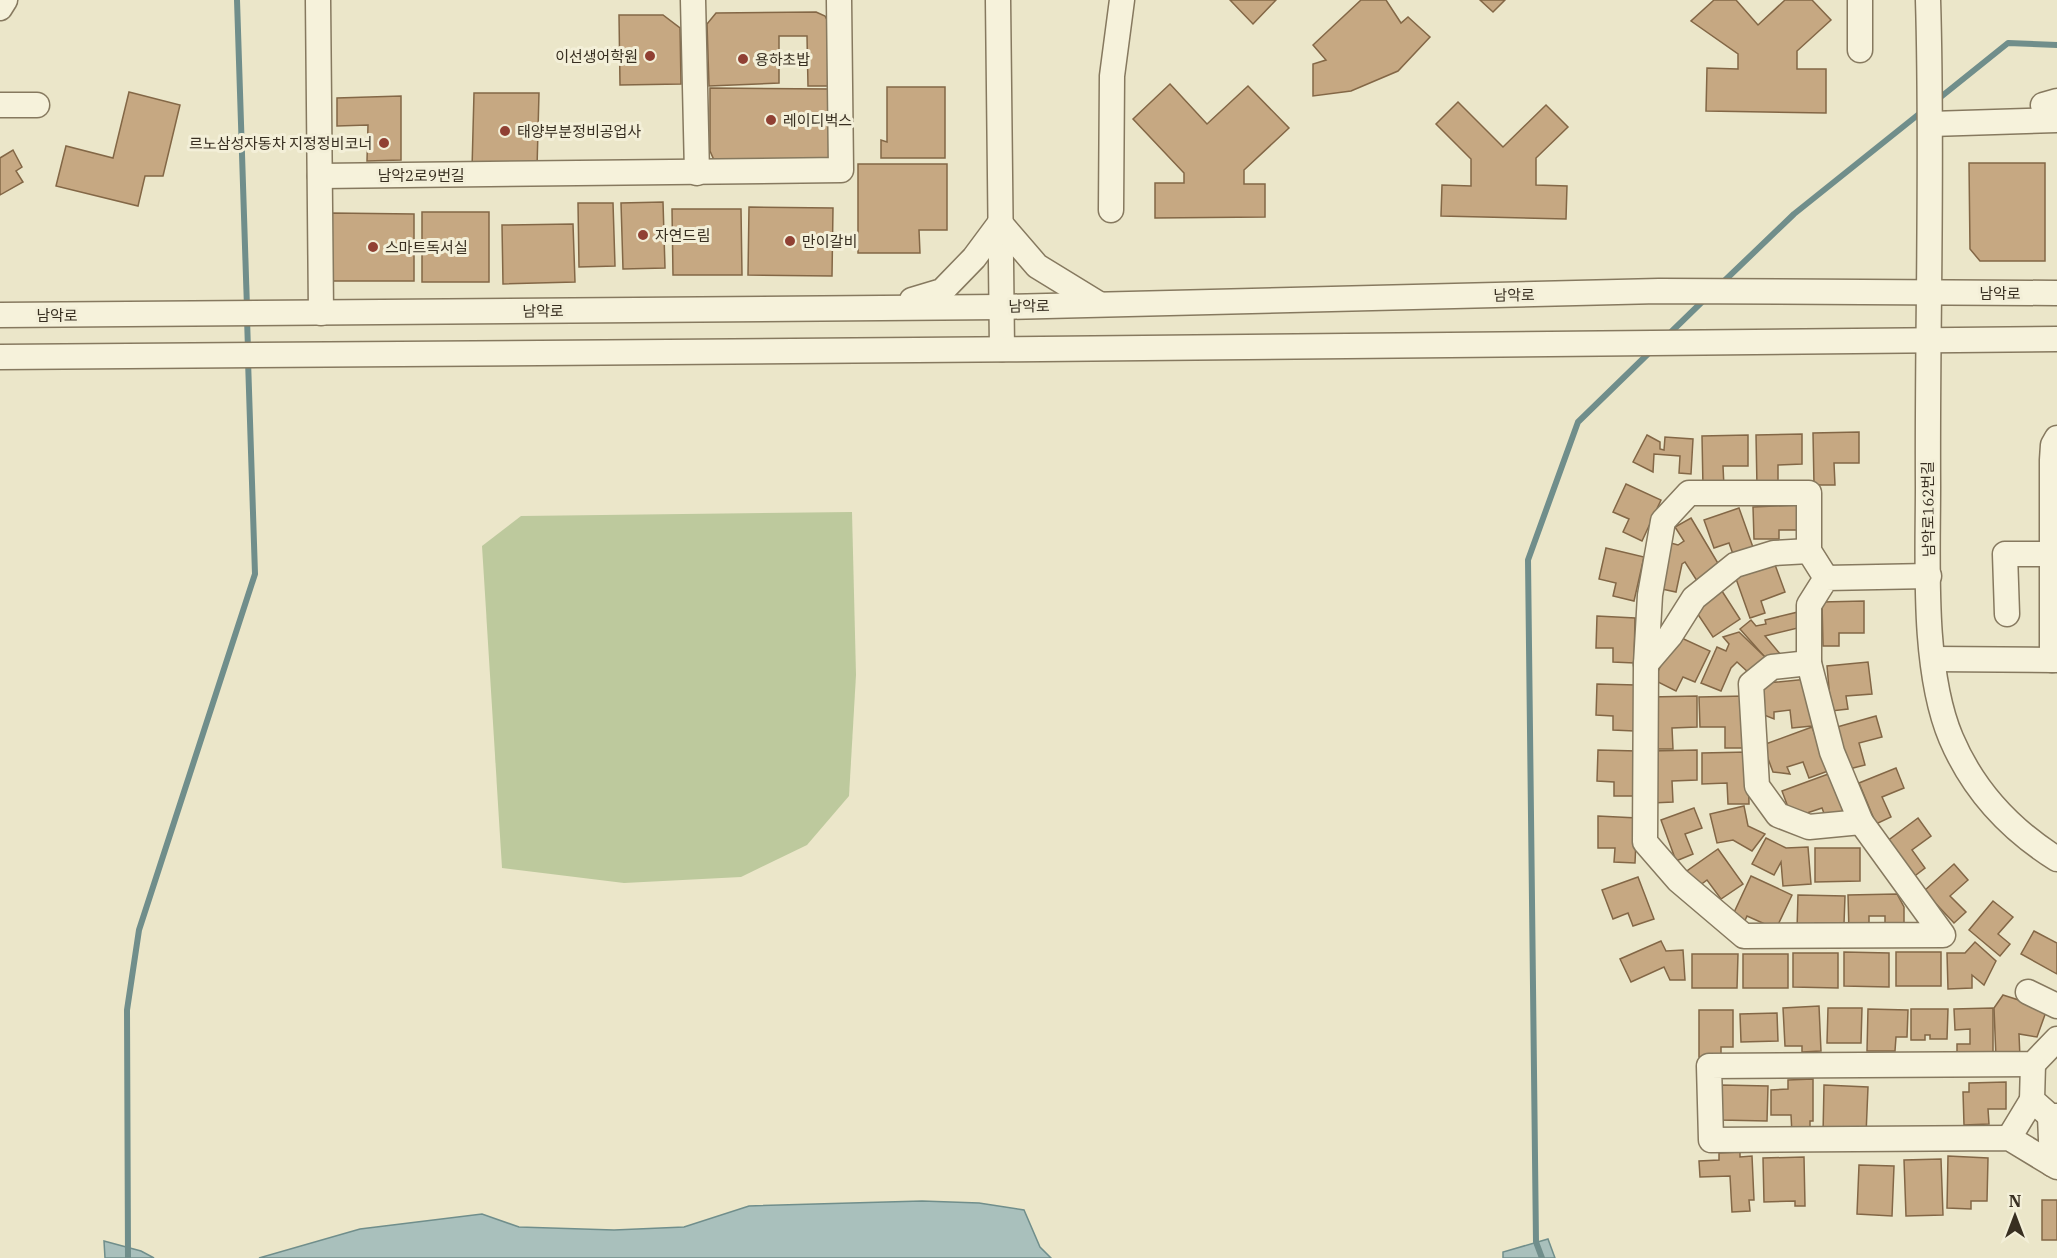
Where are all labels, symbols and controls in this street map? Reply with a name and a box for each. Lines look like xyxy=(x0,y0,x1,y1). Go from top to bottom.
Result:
place label: 이선생어학원 xyxy=(555,47,638,66)
marker: 이선생어학원 xyxy=(643,49,657,63)
place label: 용하초밥 xyxy=(755,50,810,69)
marker: 용하초밥 xyxy=(736,52,750,66)
place label: 레이디벅스 xyxy=(783,111,852,130)
marker: 레이디벅스 xyxy=(764,113,778,127)
place label: 태양부분정비공업사 xyxy=(517,122,641,141)
marker: 태양부분정비공업사 xyxy=(498,124,512,138)
place label: 르노삼성자동차 지정정비코너 xyxy=(189,134,372,153)
marker: 르노삼성자동차 지정정비코너 xyxy=(377,136,391,150)
street label: 남악2로9번길 xyxy=(377,166,465,185)
place label: 자연드림 xyxy=(655,226,710,245)
marker: 자연드림 xyxy=(636,228,650,242)
place label: 만이갈비 xyxy=(802,232,857,251)
marker: 만이갈비 xyxy=(783,234,797,248)
place label: 스마트독서실 xyxy=(385,238,468,257)
marker: 스마트독서실 xyxy=(366,240,380,254)
street label: 남악로 xyxy=(1979,284,2021,303)
street label: 남악로 xyxy=(1493,285,1535,305)
street label: 남악로 xyxy=(1008,296,1050,316)
street label: 남악로 xyxy=(522,301,564,321)
street label: 남악로 xyxy=(36,306,78,325)
street label: 남악로162번길 xyxy=(1918,461,1938,557)
north arrow xyxy=(1985,1186,2045,1246)
text: N xyxy=(2009,1191,2021,1211)

